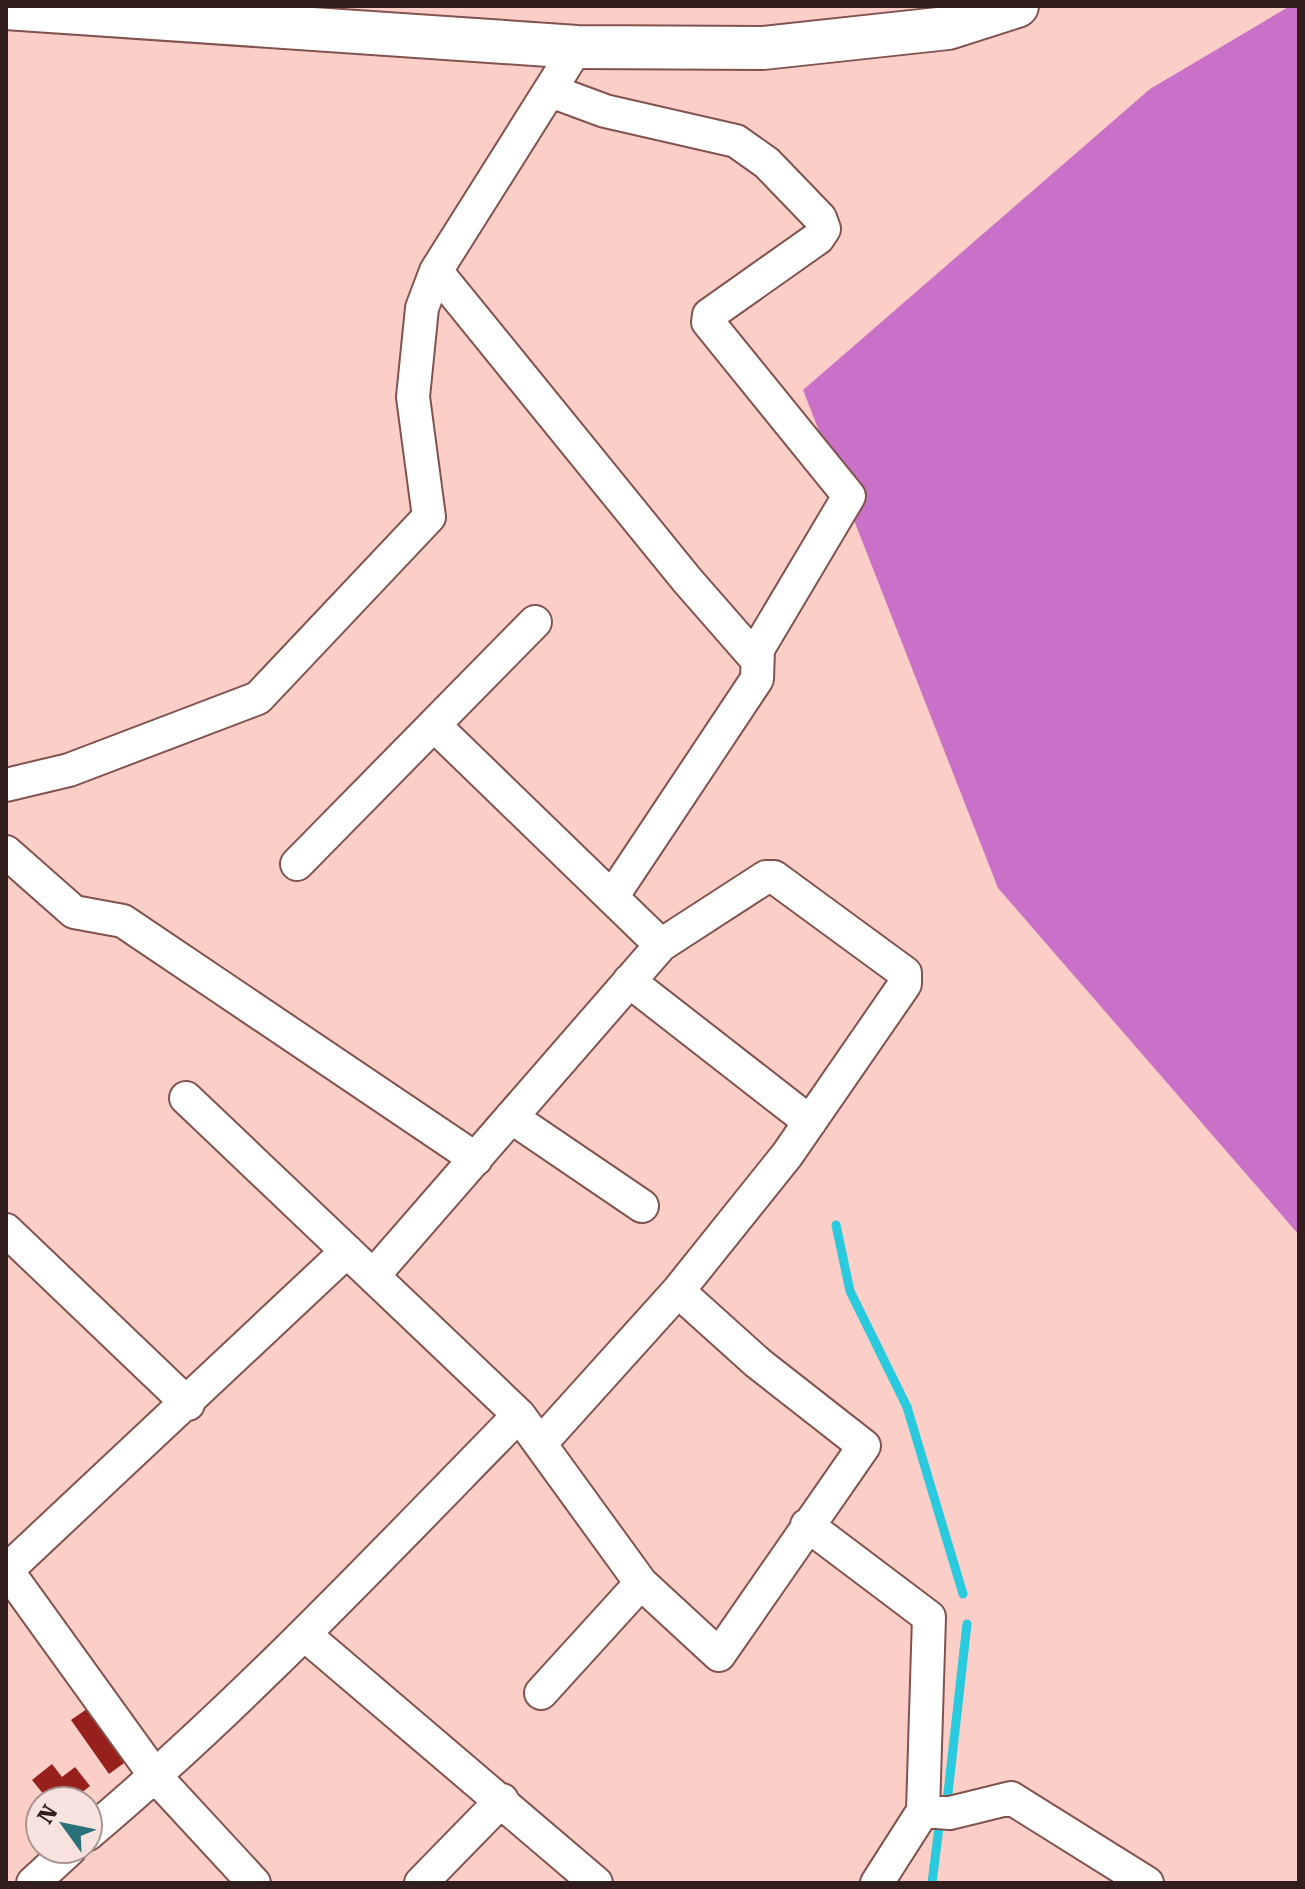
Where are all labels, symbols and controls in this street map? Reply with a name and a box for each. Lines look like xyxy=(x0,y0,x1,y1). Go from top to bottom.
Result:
north arrow xyxy=(24,1785,104,1865)
text: N xyxy=(33,1800,63,1828)

